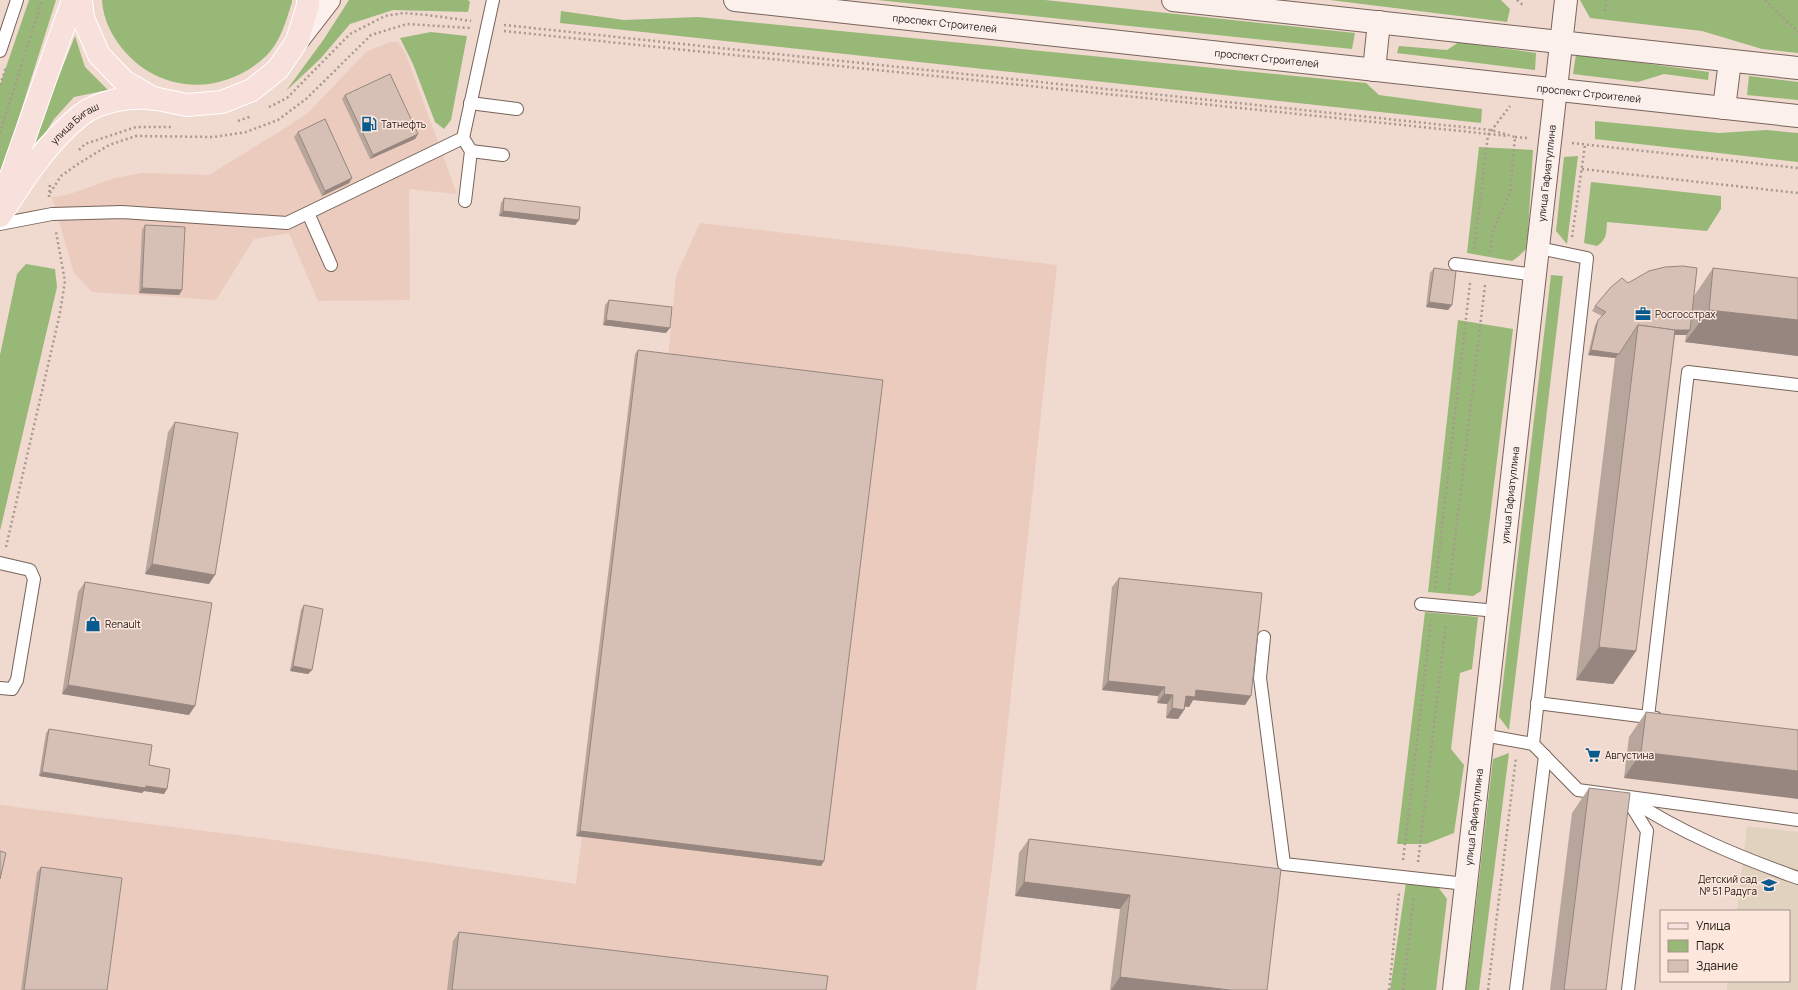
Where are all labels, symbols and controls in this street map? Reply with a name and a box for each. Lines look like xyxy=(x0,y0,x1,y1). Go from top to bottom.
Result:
street label: проспект Строителей xyxy=(892,10,998,36)
street label: проспект Строителей xyxy=(1214,45,1320,71)
street label: проспект Строителей xyxy=(1536,81,1642,106)
street label: улица Бигаш xyxy=(47,99,101,147)
fuel station icon: Татнефть xyxy=(360,115,378,133)
place label: Татнефть xyxy=(381,117,426,131)
street label: улица Гафиатуллина xyxy=(1534,124,1559,223)
office icon: Росгосстрах xyxy=(1634,305,1652,323)
place label: Росгосстрах xyxy=(1655,307,1716,321)
street label: улица Гафиатуллина xyxy=(1498,446,1522,545)
shop icon: Renault xyxy=(84,615,102,633)
place label: Renault xyxy=(105,617,141,631)
supermarket icon: Августина xyxy=(1584,746,1602,764)
place label: Августина xyxy=(1605,748,1654,762)
street label: улица Гафиатуллина xyxy=(1461,768,1486,866)
place label: Детский сад № 51 Радуга xyxy=(1698,872,1757,898)
school or university icon: Детский сад № 51 Радуга xyxy=(1760,876,1778,894)
legend xyxy=(1660,910,1790,982)
text: Улица xyxy=(1696,917,1730,934)
text: Парк xyxy=(1696,937,1725,954)
text: Здание xyxy=(1696,957,1738,974)

